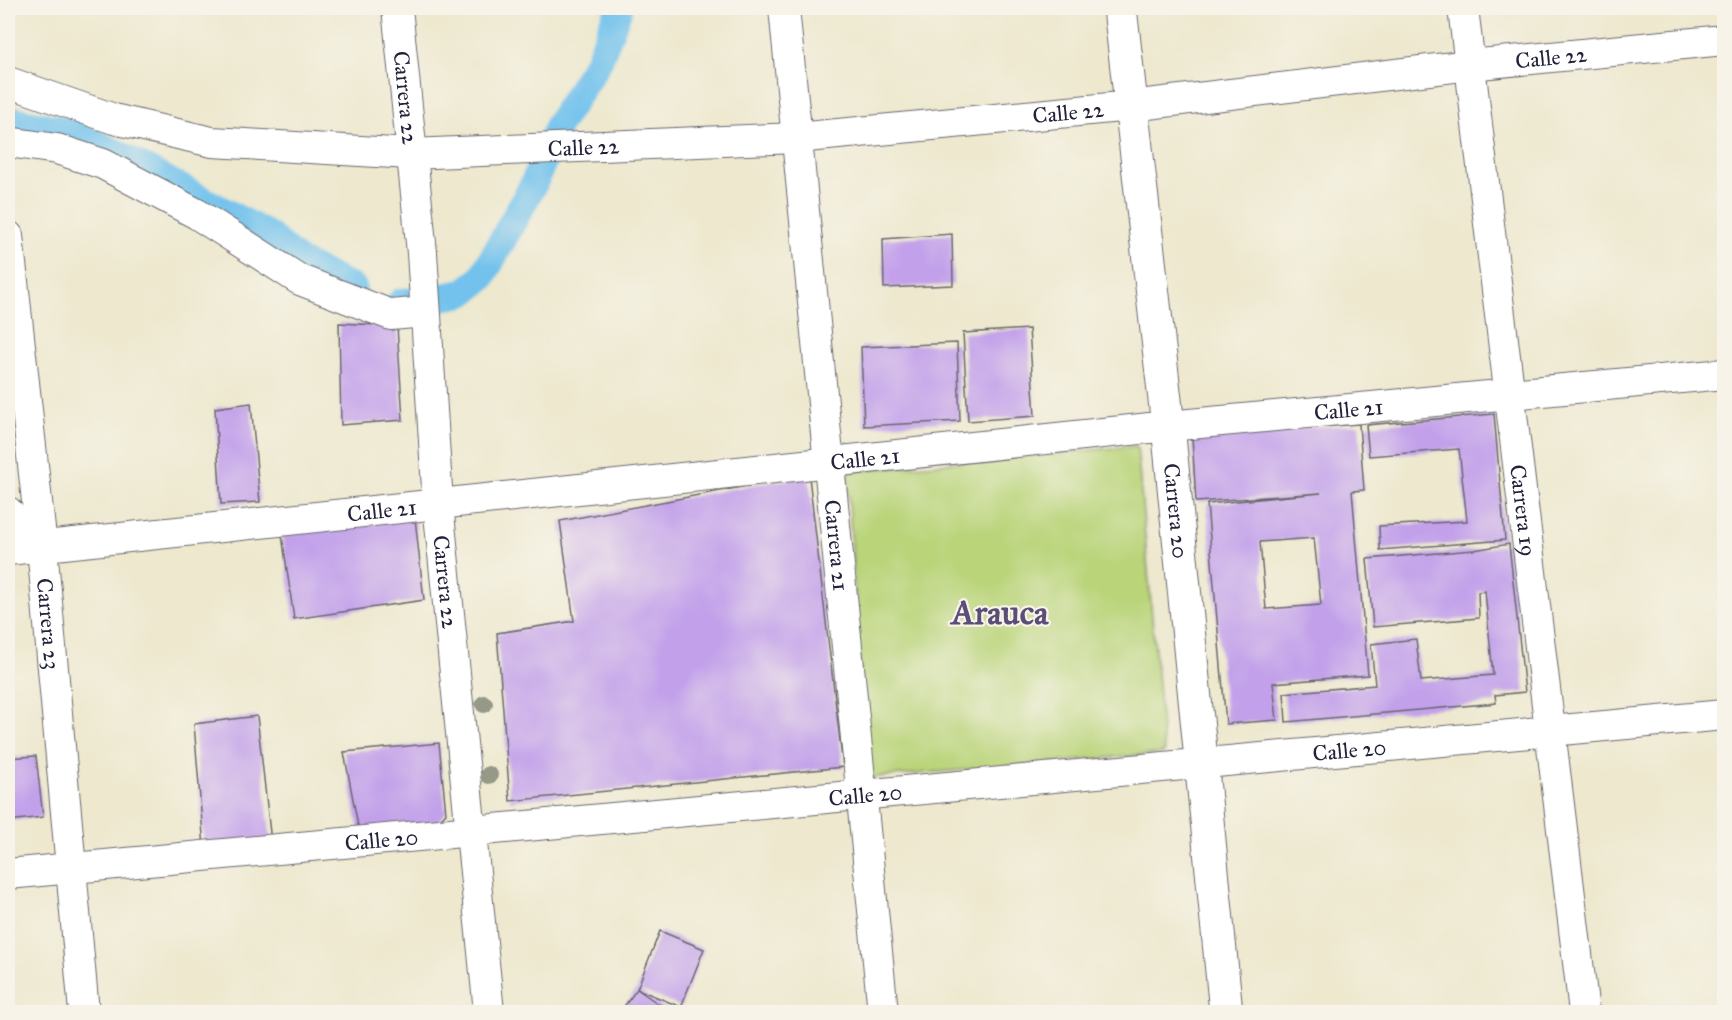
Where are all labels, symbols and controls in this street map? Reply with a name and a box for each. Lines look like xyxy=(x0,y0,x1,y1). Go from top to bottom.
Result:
street label: Calle 22 xyxy=(1514,41,1588,74)
street label: Carrera 22 xyxy=(387,50,424,146)
street label: Calle 22 xyxy=(1031,96,1105,129)
street label: Calle 22 xyxy=(547,132,620,162)
street label: Calle 21 xyxy=(1313,393,1385,426)
street label: Calle 21 xyxy=(829,442,901,476)
street label: Carrera 20 xyxy=(1158,462,1194,560)
street label: Carrera 19 xyxy=(1504,463,1542,558)
street label: Calle 21 xyxy=(346,493,418,528)
street label: Carrera 21 xyxy=(819,498,854,592)
street label: Carrera 22 xyxy=(427,534,463,630)
street label: Carrera 23 xyxy=(31,577,66,671)
district label: Arauca xyxy=(950,592,1049,633)
street label: Calle 20 xyxy=(1311,733,1387,767)
street label: Calle 20 xyxy=(827,778,903,812)
street label: Calle 20 xyxy=(343,823,419,857)

